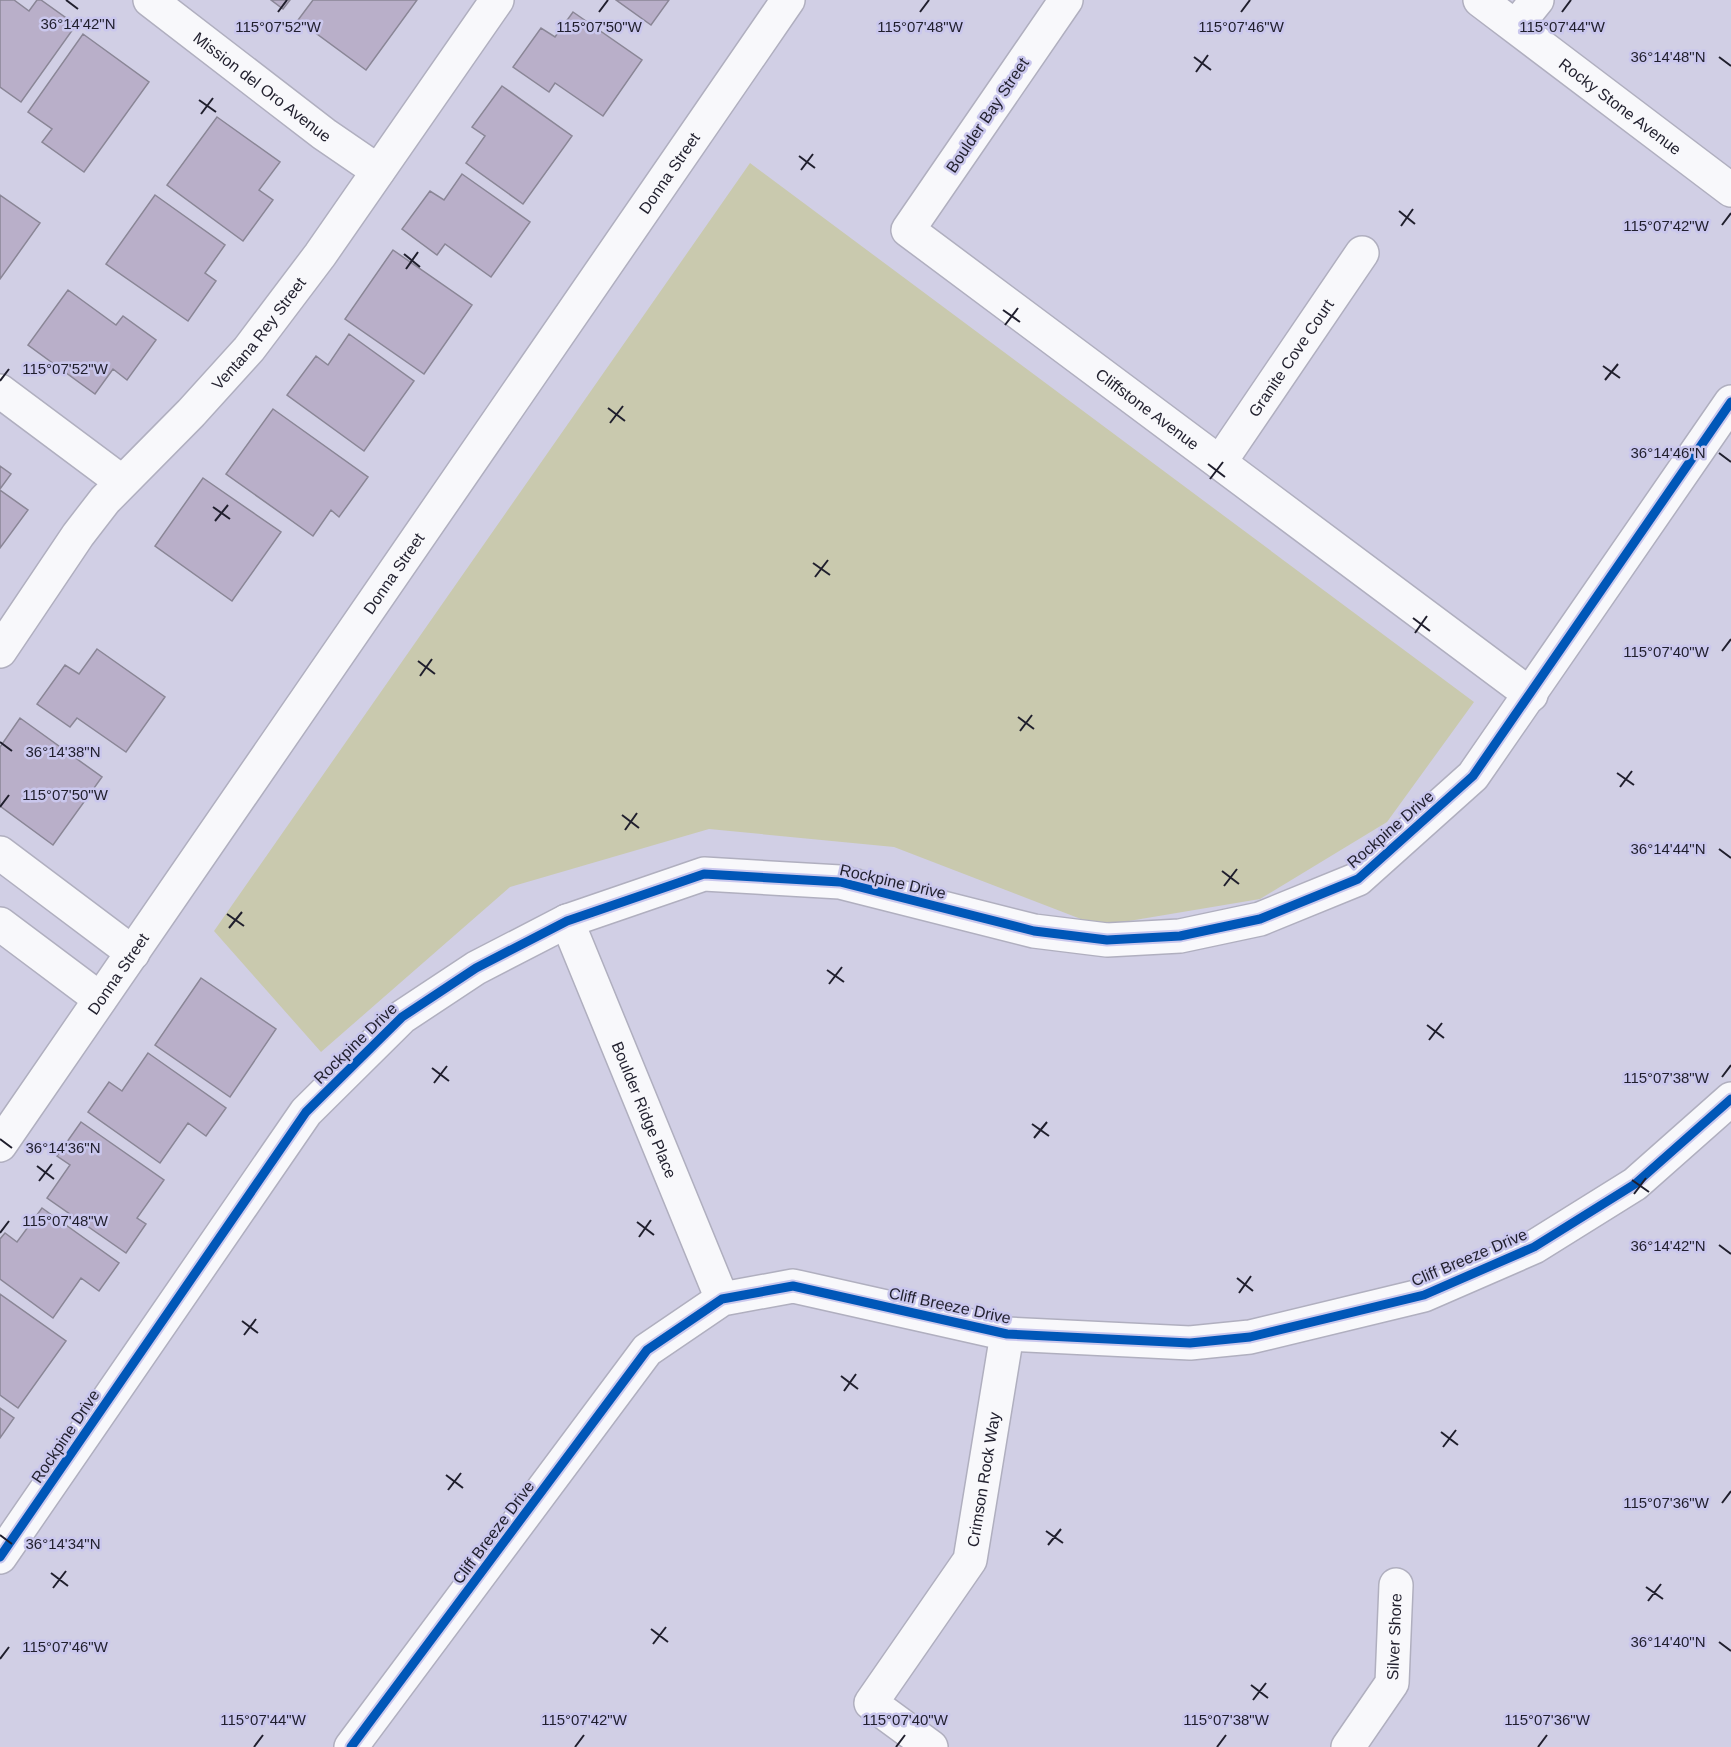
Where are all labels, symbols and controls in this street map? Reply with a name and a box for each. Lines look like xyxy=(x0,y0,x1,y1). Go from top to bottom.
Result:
text: 36°14'42"N xyxy=(40,15,116,32)
text: 115°07'52"W xyxy=(235,18,322,35)
text: 115°07'50"W xyxy=(556,18,643,35)
text: 115°07'48"W xyxy=(877,18,964,35)
text: 115°07'46"W xyxy=(1198,18,1285,35)
text: 115°07'44"W xyxy=(1519,18,1606,35)
street label: Mission del Oro Avenue xyxy=(190,29,334,145)
text: 36°14'48"N xyxy=(1630,48,1706,65)
street label: Boulder Bay Street xyxy=(943,54,1032,176)
street label: Rocky Stone Avenue xyxy=(1556,55,1684,158)
street label: Donna Street xyxy=(636,129,703,217)
text: 115°07'42"W xyxy=(1623,217,1710,234)
street label: Ventana Rey Street xyxy=(209,274,309,393)
street label: Granite Cove Court xyxy=(1245,296,1337,420)
text: 115°07'52"W xyxy=(22,360,109,377)
street label: Cliffstone Avenue xyxy=(1092,365,1202,453)
text: 36°14'46"N xyxy=(1630,444,1706,461)
street label: Donna Street xyxy=(360,529,428,617)
text: 115°07'40"W xyxy=(1623,643,1710,660)
text: 36°14'38"N xyxy=(25,743,101,760)
text: 115°07'50"W xyxy=(22,786,109,803)
street label: Rockpine Drive xyxy=(1344,787,1437,871)
text: 36°14'44"N xyxy=(1630,840,1706,857)
street label: Rockpine Drive xyxy=(838,861,948,902)
street label: Donna Street xyxy=(85,930,152,1018)
street label: Rockpine Drive xyxy=(310,999,400,1087)
street label: Boulder Ridge Place xyxy=(608,1039,680,1181)
text: 115°07'38"W xyxy=(1623,1069,1710,1086)
text: 36°14'36"N xyxy=(25,1139,101,1156)
text: 115°07'48"W xyxy=(22,1212,109,1229)
street label: Cliff Breeze Drive xyxy=(1409,1225,1530,1290)
text: 36°14'42"N xyxy=(1630,1237,1706,1254)
street label: Cliff Breeze Drive xyxy=(887,1284,1012,1327)
street label: Rockpine Drive xyxy=(28,1386,103,1486)
street label: Crimson Rock Way xyxy=(964,1411,1003,1548)
street label: Cliff Breeze Drive xyxy=(449,1478,538,1587)
text: 115°07'36"W xyxy=(1623,1494,1710,1511)
text: 36°14'34"N xyxy=(25,1535,101,1552)
street label: Silver Shore xyxy=(1384,1593,1405,1681)
text: 36°14'40"N xyxy=(1630,1633,1706,1650)
text: 115°07'46"W xyxy=(22,1638,109,1655)
text: 115°07'44"W xyxy=(220,1711,307,1728)
text: 115°07'42"W xyxy=(541,1711,628,1728)
text: 115°07'40"W xyxy=(862,1711,949,1728)
text: 115°07'38"W xyxy=(1183,1711,1270,1728)
text: 115°07'36"W xyxy=(1504,1711,1591,1728)

